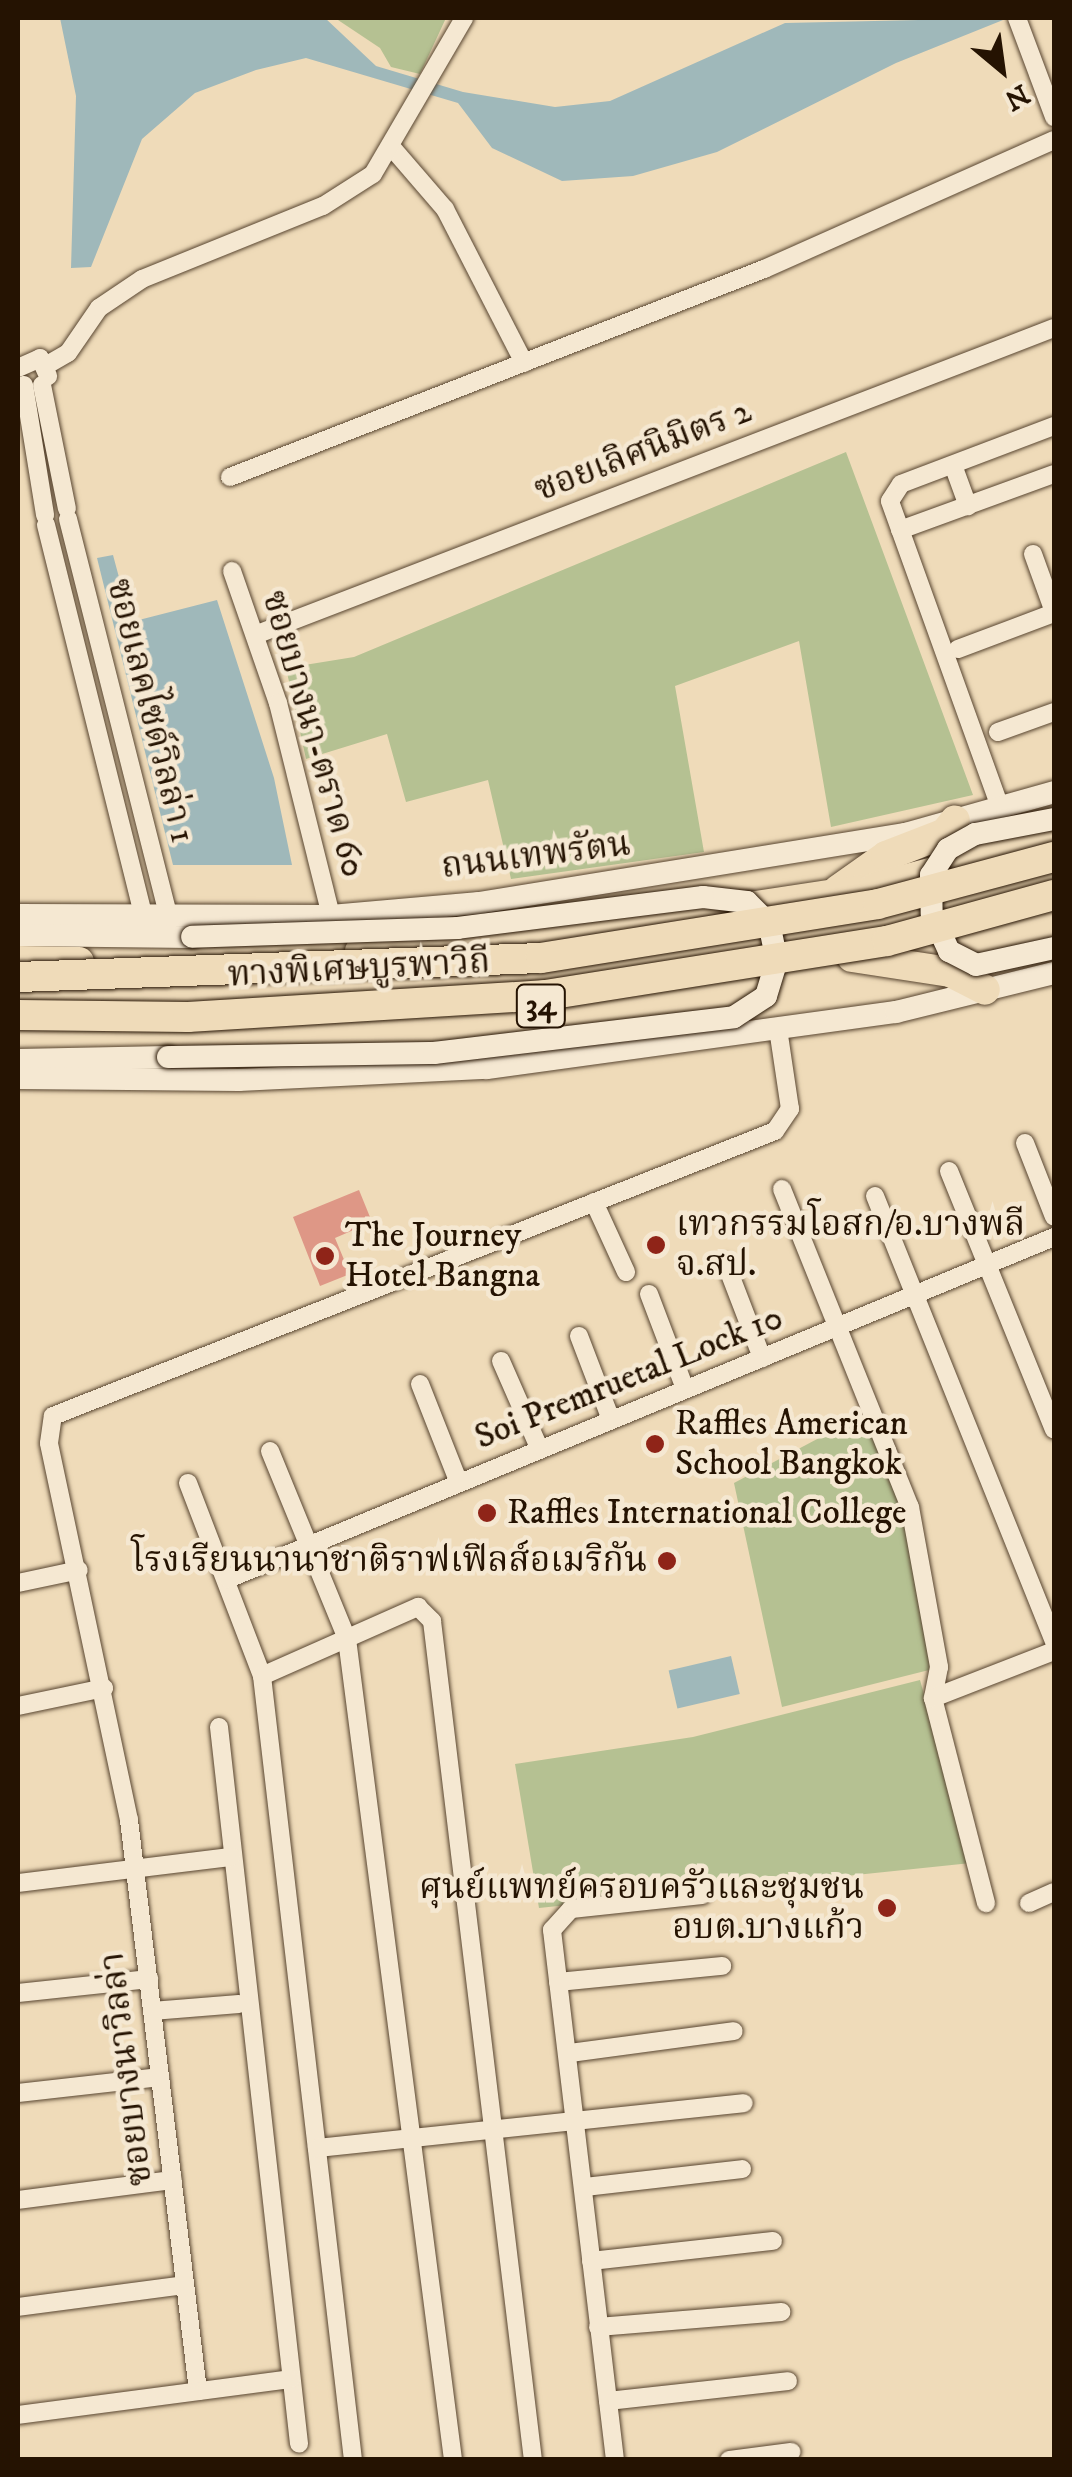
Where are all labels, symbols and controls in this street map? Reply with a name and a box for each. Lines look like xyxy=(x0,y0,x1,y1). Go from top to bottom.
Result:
north arrow xyxy=(952,20,1052,120)
text: N xyxy=(998,76,1035,118)
street label: ซอยเลิศนิมิตร 2 xyxy=(529,390,757,512)
street label: ซอยเลคไซด์วิลล่า 1 xyxy=(97,574,203,848)
street label: ซอยบางนา-ตราด 60 xyxy=(252,586,374,882)
street label: ถนนเทพรัตน xyxy=(439,824,633,888)
street label: ทางพิเศษบูรพาวิถี xyxy=(227,941,491,997)
road number: 34 xyxy=(514,979,568,1033)
place label: เทวกรรมโอสก/อ.บางพลี จ.สป. xyxy=(676,1204,1025,1286)
place label: The Journey Hotel Bangna xyxy=(345,1215,540,1297)
marker: เทวกรรมโอสก/อ.บางพลี จ.สป. xyxy=(645,1234,667,1256)
marker: The Journey Hotel Bangna xyxy=(314,1245,336,1267)
street label: Soi Premruetal Lock 10 xyxy=(469,1297,789,1459)
place label: Raffles American School Bangkok xyxy=(675,1403,908,1485)
marker: Raffles American School Bangkok xyxy=(644,1433,666,1455)
place label: Raffles International College xyxy=(507,1492,907,1534)
marker: Raffles International College xyxy=(476,1502,498,1524)
place label: โรงเรียนนานาชาติราฟเฟิลส์อเมริกัน xyxy=(131,1540,647,1582)
marker: โรงเรียนนานาชาติราฟเฟิลส์อเมริกัน xyxy=(656,1550,678,1572)
place label: ศุนย์แพทย์ครอบครัวและชุมชน อบต.บางแก้ว xyxy=(419,1867,864,1949)
marker: ศุนย์แพทย์ครอบครัวและชุมชน อบต.บางแก้ว xyxy=(874,1895,900,1921)
street label: ซอยบางนาวิลล่า xyxy=(92,1950,162,2188)

